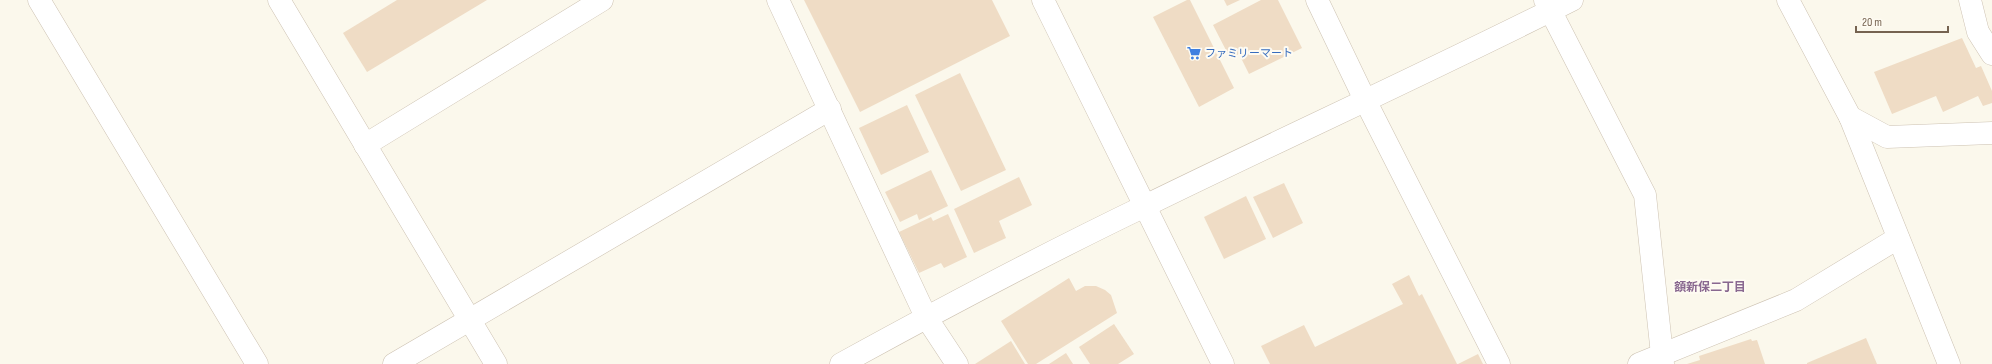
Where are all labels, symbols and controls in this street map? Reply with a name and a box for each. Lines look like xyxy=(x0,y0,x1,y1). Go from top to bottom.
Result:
scale bar xyxy=(1856,8,1948,34)
text: 20 m xyxy=(1862,15,1882,30)
supermarket icon: ファミリーマート xyxy=(1186,45,1202,61)
place label: ファミリーマート xyxy=(1205,47,1293,60)
district label: 額新保二丁目 xyxy=(1674,280,1746,295)

